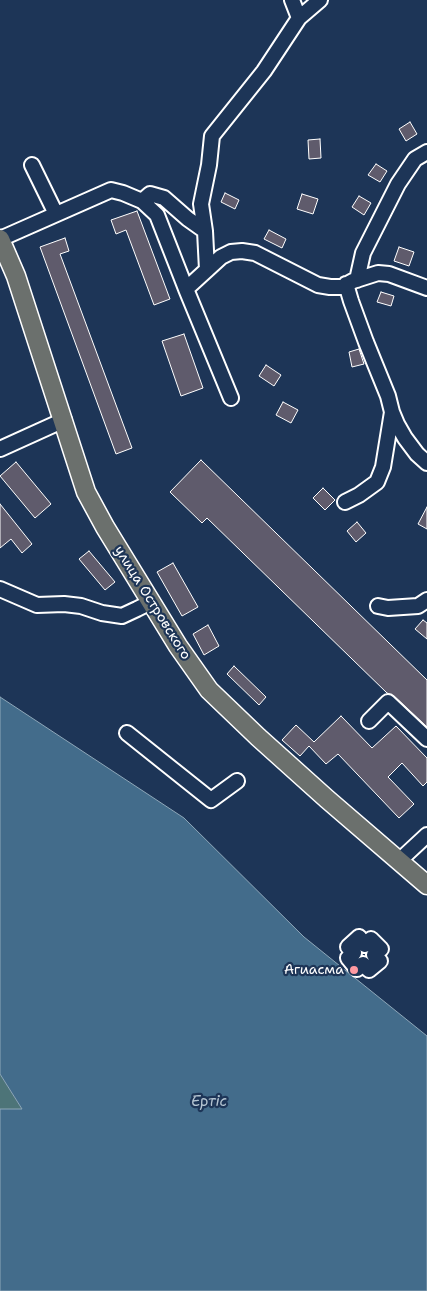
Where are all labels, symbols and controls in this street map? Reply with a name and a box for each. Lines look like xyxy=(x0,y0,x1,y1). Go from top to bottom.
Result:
street label: улица Островского xyxy=(110,543,194,663)
place label: Агиасма xyxy=(284,962,344,978)
marker: Агиасма xyxy=(348,964,360,976)
water label: Ертіс xyxy=(191,1093,227,1111)

